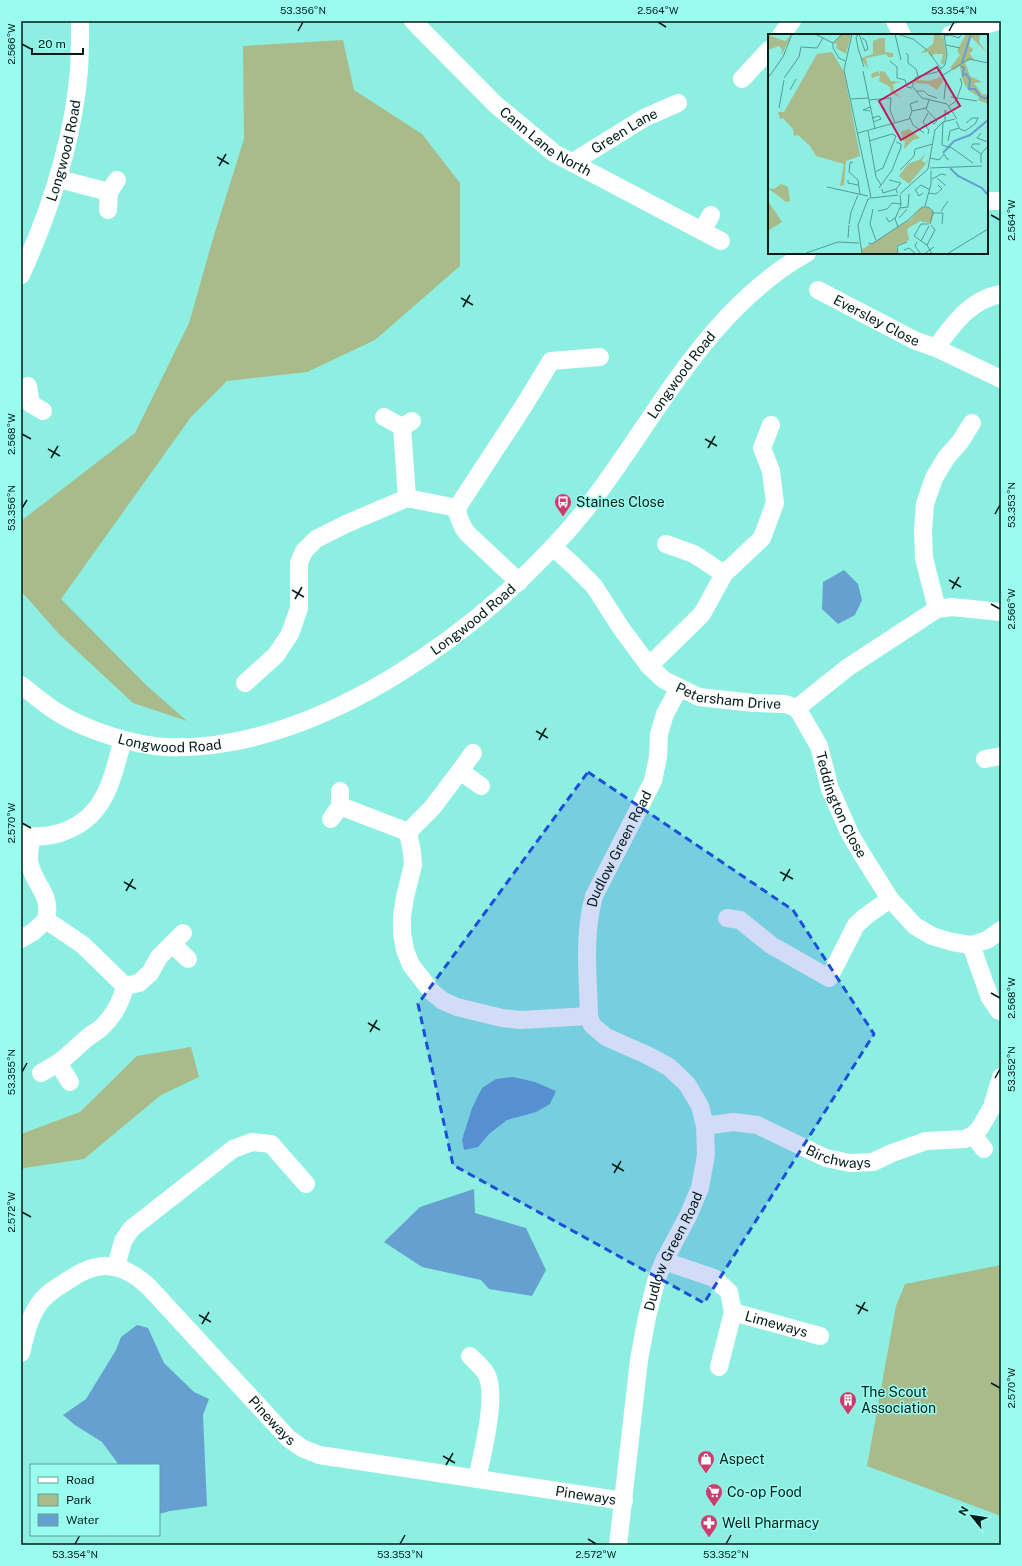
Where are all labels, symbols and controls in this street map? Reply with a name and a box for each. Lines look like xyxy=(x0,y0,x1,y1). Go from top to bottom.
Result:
text: 53.356°N xyxy=(280,4,326,16)
text: 2.564°W xyxy=(637,4,679,16)
text: 53.354°N xyxy=(931,4,977,16)
text: 2.566°W xyxy=(5,23,17,65)
scale bar xyxy=(32,30,83,56)
inset map xyxy=(768,34,988,254)
text: 20 m xyxy=(38,37,66,51)
street label: Longwood Road xyxy=(43,99,83,203)
street label: Cann Lane North xyxy=(497,103,594,179)
street label: Green Lane xyxy=(588,105,660,157)
text: 2.564°W xyxy=(1005,199,1017,241)
street label: Eversley Close xyxy=(831,291,922,349)
street label: Longwood Road xyxy=(644,328,719,422)
text: 2.568°W xyxy=(5,413,17,455)
text: 53.353°N xyxy=(1005,482,1017,528)
text: 53.356°N xyxy=(5,485,17,531)
bus stop icon: Staines Close xyxy=(553,492,573,517)
place label: Staines Close xyxy=(576,494,665,510)
street label: Longwood Road xyxy=(427,580,519,658)
text: 2.566°W xyxy=(1005,588,1017,630)
street label: Petersham Drive xyxy=(673,679,781,712)
street label: Longwood Road xyxy=(116,731,222,755)
street label: Teddington Close xyxy=(813,750,870,861)
street label: Dudlow Green Road xyxy=(583,788,655,909)
text: 2.570°W xyxy=(5,802,17,843)
text: 2.568°W xyxy=(1005,977,1017,1019)
text: 53.352°N xyxy=(1005,1046,1017,1092)
text: 53.355°N xyxy=(5,1049,17,1095)
street label: Birchways xyxy=(803,1142,871,1171)
street label: Dudlow Green Road xyxy=(641,1189,705,1312)
text: 2.572°W xyxy=(5,1191,17,1232)
street label: Limeways xyxy=(743,1308,810,1340)
text: 2.570°W xyxy=(1005,1367,1017,1408)
place label: The Scout Association xyxy=(861,1384,936,1416)
building icon: The Scout Association xyxy=(838,1390,858,1415)
street label: Pineways xyxy=(245,1393,298,1449)
shop icon: Aspect xyxy=(696,1449,716,1474)
place label: Aspect xyxy=(719,1451,765,1467)
legend xyxy=(30,1464,160,1536)
text: Road xyxy=(66,1473,94,1487)
supermarket icon: Co-op Food xyxy=(704,1482,724,1507)
street label: Pineways xyxy=(554,1483,617,1508)
place label: Co-op Food xyxy=(727,1484,802,1500)
text: Park xyxy=(66,1493,92,1507)
north arrow xyxy=(952,1496,992,1536)
text: N xyxy=(956,1504,971,1518)
text: Water xyxy=(66,1513,100,1527)
pharmacy icon: Well Pharmacy xyxy=(699,1513,719,1538)
place label: Well Pharmacy xyxy=(722,1515,820,1531)
text: 53.354°N xyxy=(52,1548,98,1560)
text: 53.353°N xyxy=(377,1548,423,1560)
text: 2.572°W xyxy=(576,1548,617,1560)
text: 53.352°N xyxy=(703,1548,749,1560)

